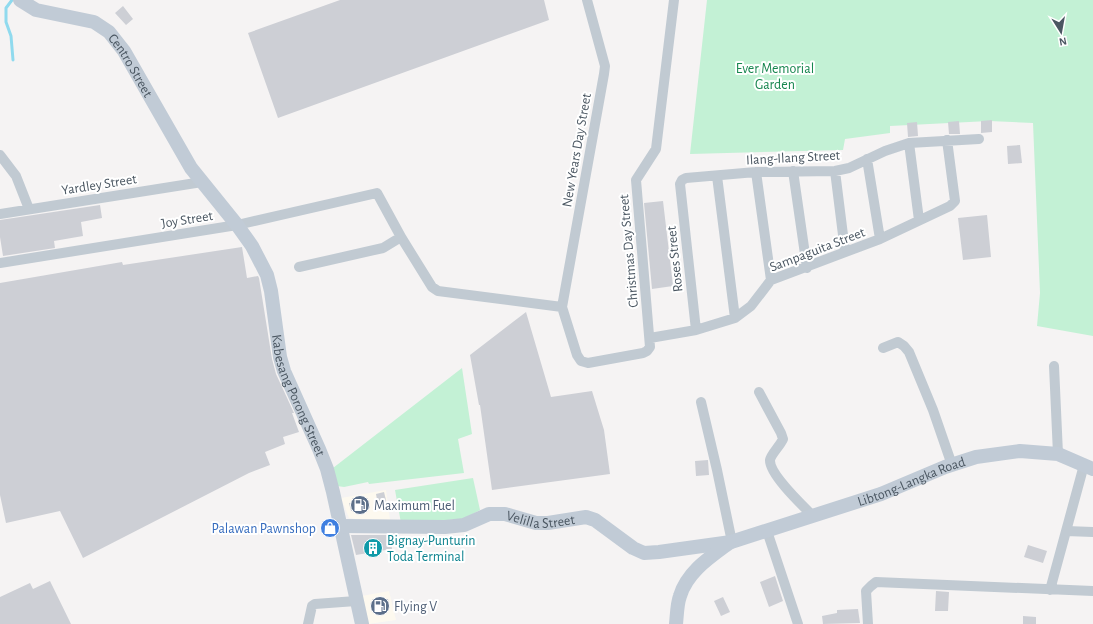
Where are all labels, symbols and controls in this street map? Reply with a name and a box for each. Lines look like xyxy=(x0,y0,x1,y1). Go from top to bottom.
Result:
north arrow xyxy=(1041,12,1081,52)
street label: Centro Street xyxy=(105,31,155,100)
text: N xyxy=(1058,35,1068,47)
park label: Ever Memorial Garden xyxy=(736,62,814,92)
street label: New Years Day Street xyxy=(560,92,594,208)
street label: Ilang-Ilang Street xyxy=(746,149,841,167)
street label: Yardley Street xyxy=(61,172,138,198)
street label: Christmas Day Street xyxy=(617,193,641,308)
street label: Joy Street xyxy=(160,209,214,231)
street label: Roses Street xyxy=(665,225,685,293)
street label: Sampaguita Street xyxy=(768,225,868,275)
street label: Kabesang Porong Street xyxy=(269,334,327,459)
street label: Libtong-Langka Road xyxy=(856,455,967,509)
fuel station icon: Maximum Fuel xyxy=(349,494,371,516)
place label: Maximum Fuel xyxy=(374,499,455,513)
street label: Velilla Street xyxy=(505,509,576,531)
shop icon: Palawan Pawnshop xyxy=(319,517,341,539)
place label: Palawan Pawnshop xyxy=(211,522,316,536)
place label: Bignay-Punturin Toda Terminal xyxy=(387,534,476,564)
building icon: Bignay-Punturin Toda Terminal xyxy=(362,537,384,559)
fuel station icon: Flying V xyxy=(369,595,391,617)
place label: Flying V xyxy=(394,600,437,614)

